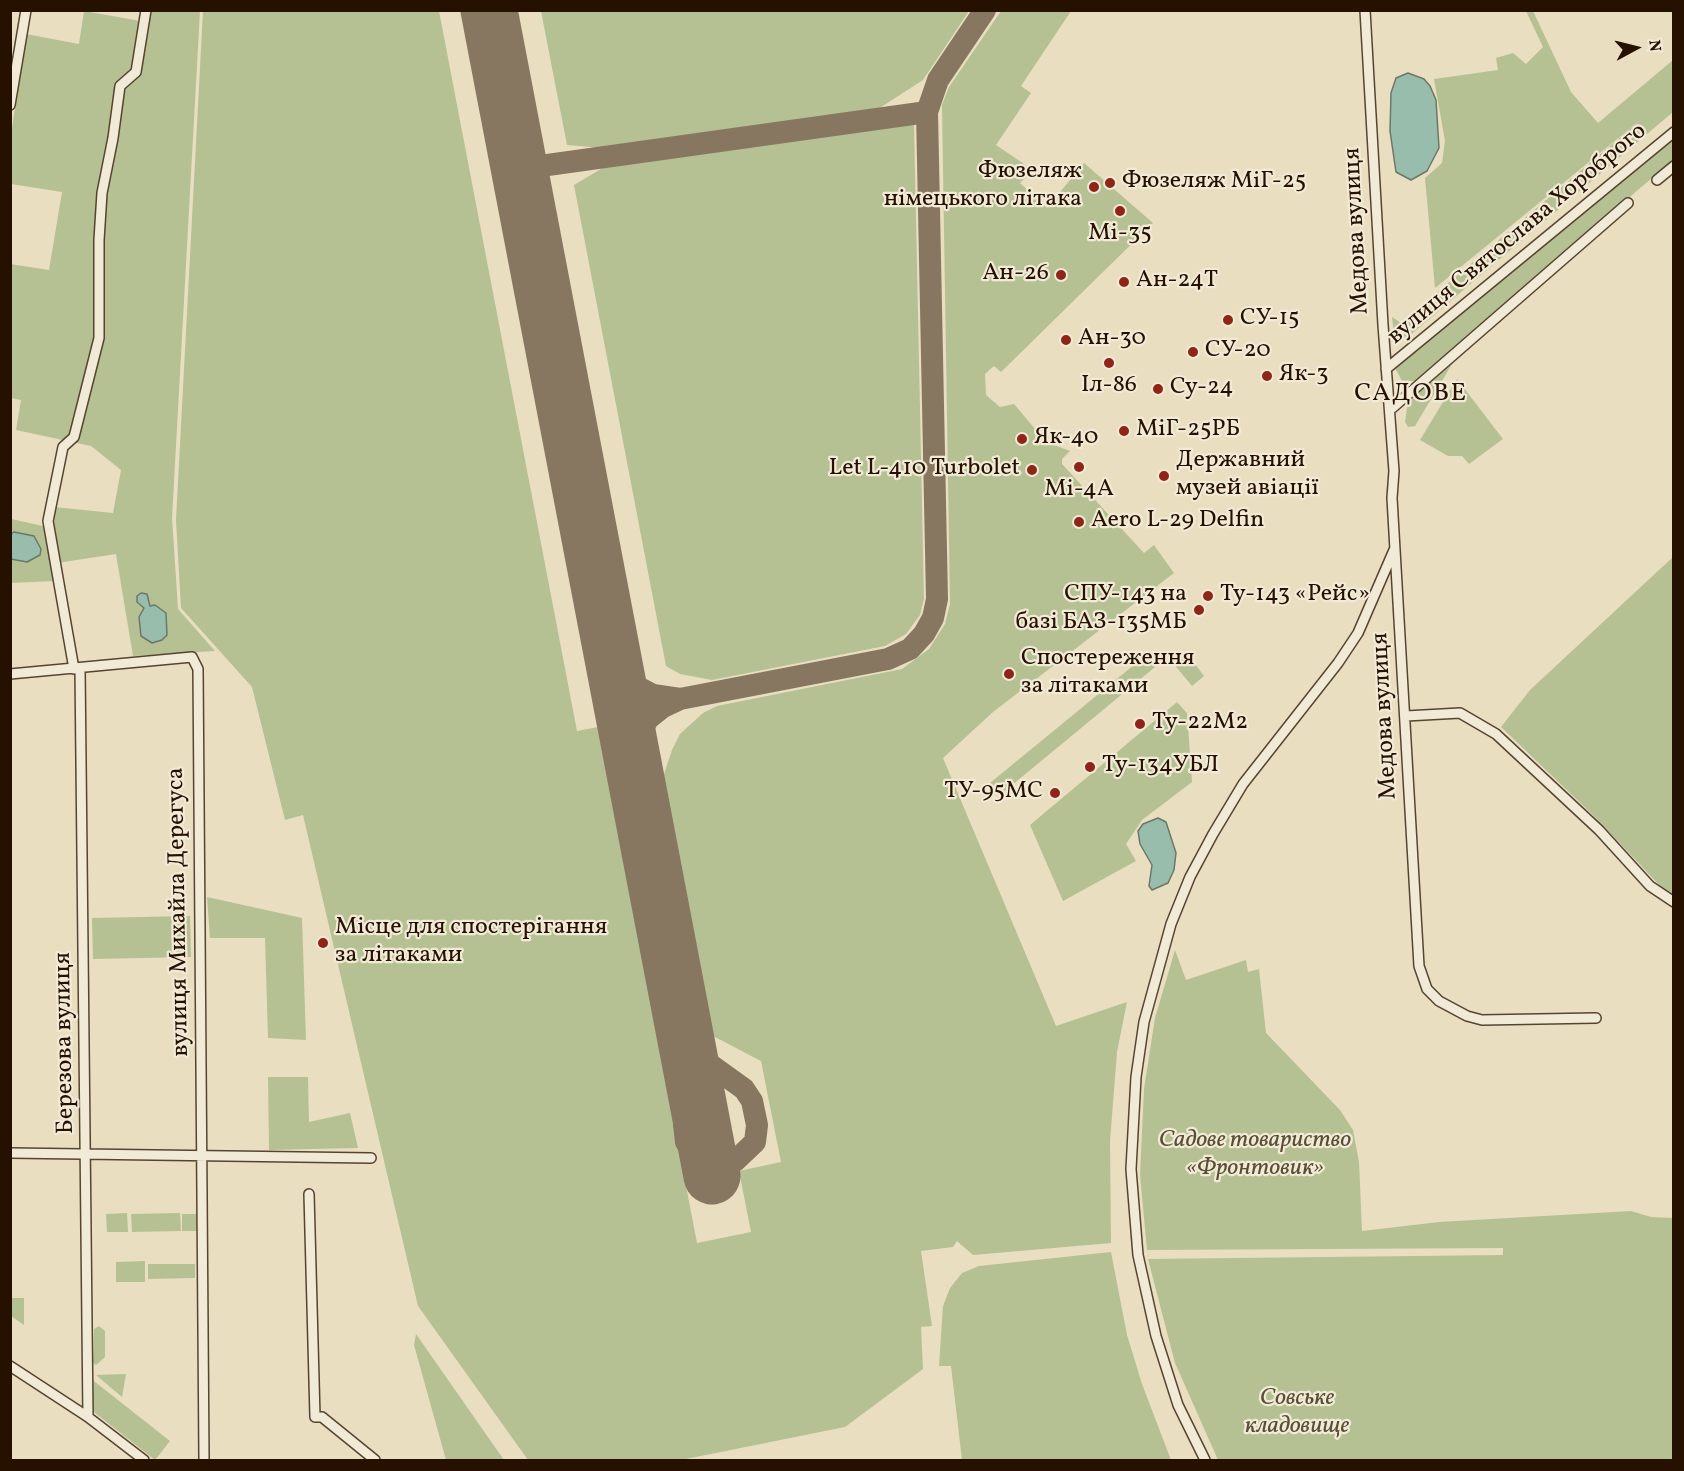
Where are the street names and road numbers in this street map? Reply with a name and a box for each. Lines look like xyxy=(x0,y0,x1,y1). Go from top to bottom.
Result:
street label: вулиця Святослава Хороброго xyxy=(1383,118,1653,352)
street label: Медова вулиця xyxy=(1339,147,1377,315)
street label: Медова вулиця xyxy=(1367,632,1405,800)
street label: вулиця Михайла Дерегуса xyxy=(163,767,197,1057)
street label: Березова вулиця xyxy=(50,952,82,1134)

